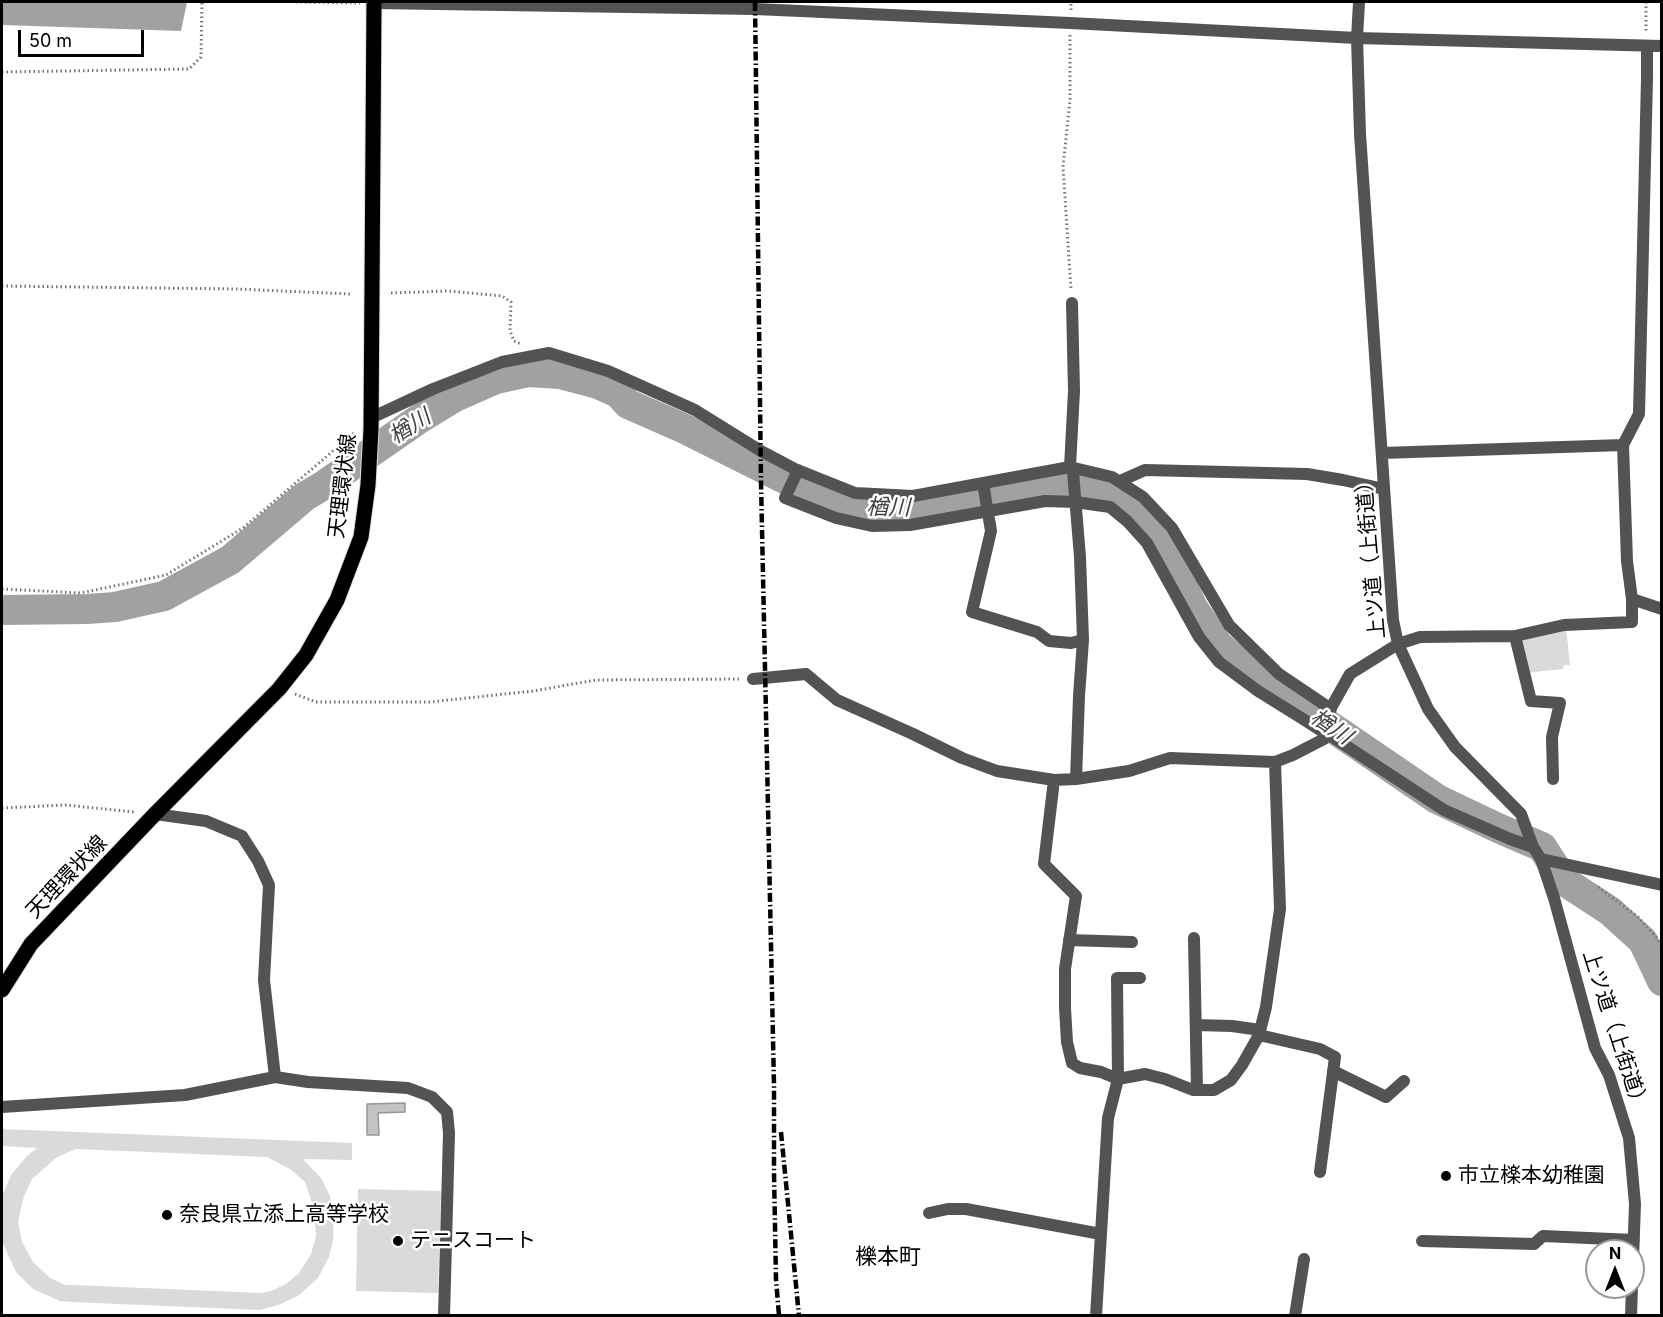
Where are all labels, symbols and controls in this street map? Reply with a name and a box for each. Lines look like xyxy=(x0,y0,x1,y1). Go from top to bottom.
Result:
scale bar xyxy=(21,18,147,56)
text: 50 m xyxy=(29,30,72,51)
water label: 楢川 xyxy=(384,404,436,450)
street label: 天理環状線 xyxy=(324,432,362,540)
street label: 上ツ道（上街道） xyxy=(1351,470,1391,640)
water label: 楢川 xyxy=(866,494,910,522)
water label: 楢川 xyxy=(1305,704,1357,750)
street label: 天理環状線 xyxy=(21,830,113,924)
street label: 上ツ道（上街道） xyxy=(1577,947,1653,1115)
place label: 市立檪本幼稚園 xyxy=(1458,1163,1605,1189)
marker: 市立檪本幼稚園 xyxy=(1439,1169,1453,1183)
place label: 奈良県立添上高等学校 xyxy=(179,1202,389,1228)
marker: 奈良県立添上高等学校 xyxy=(160,1208,174,1222)
place label: テニスコート xyxy=(410,1228,536,1254)
marker: テニスコート xyxy=(391,1234,405,1248)
north arrow xyxy=(1585,1239,1645,1299)
text: N xyxy=(1609,1243,1621,1263)
district label: 櫟本町 xyxy=(855,1244,921,1270)

